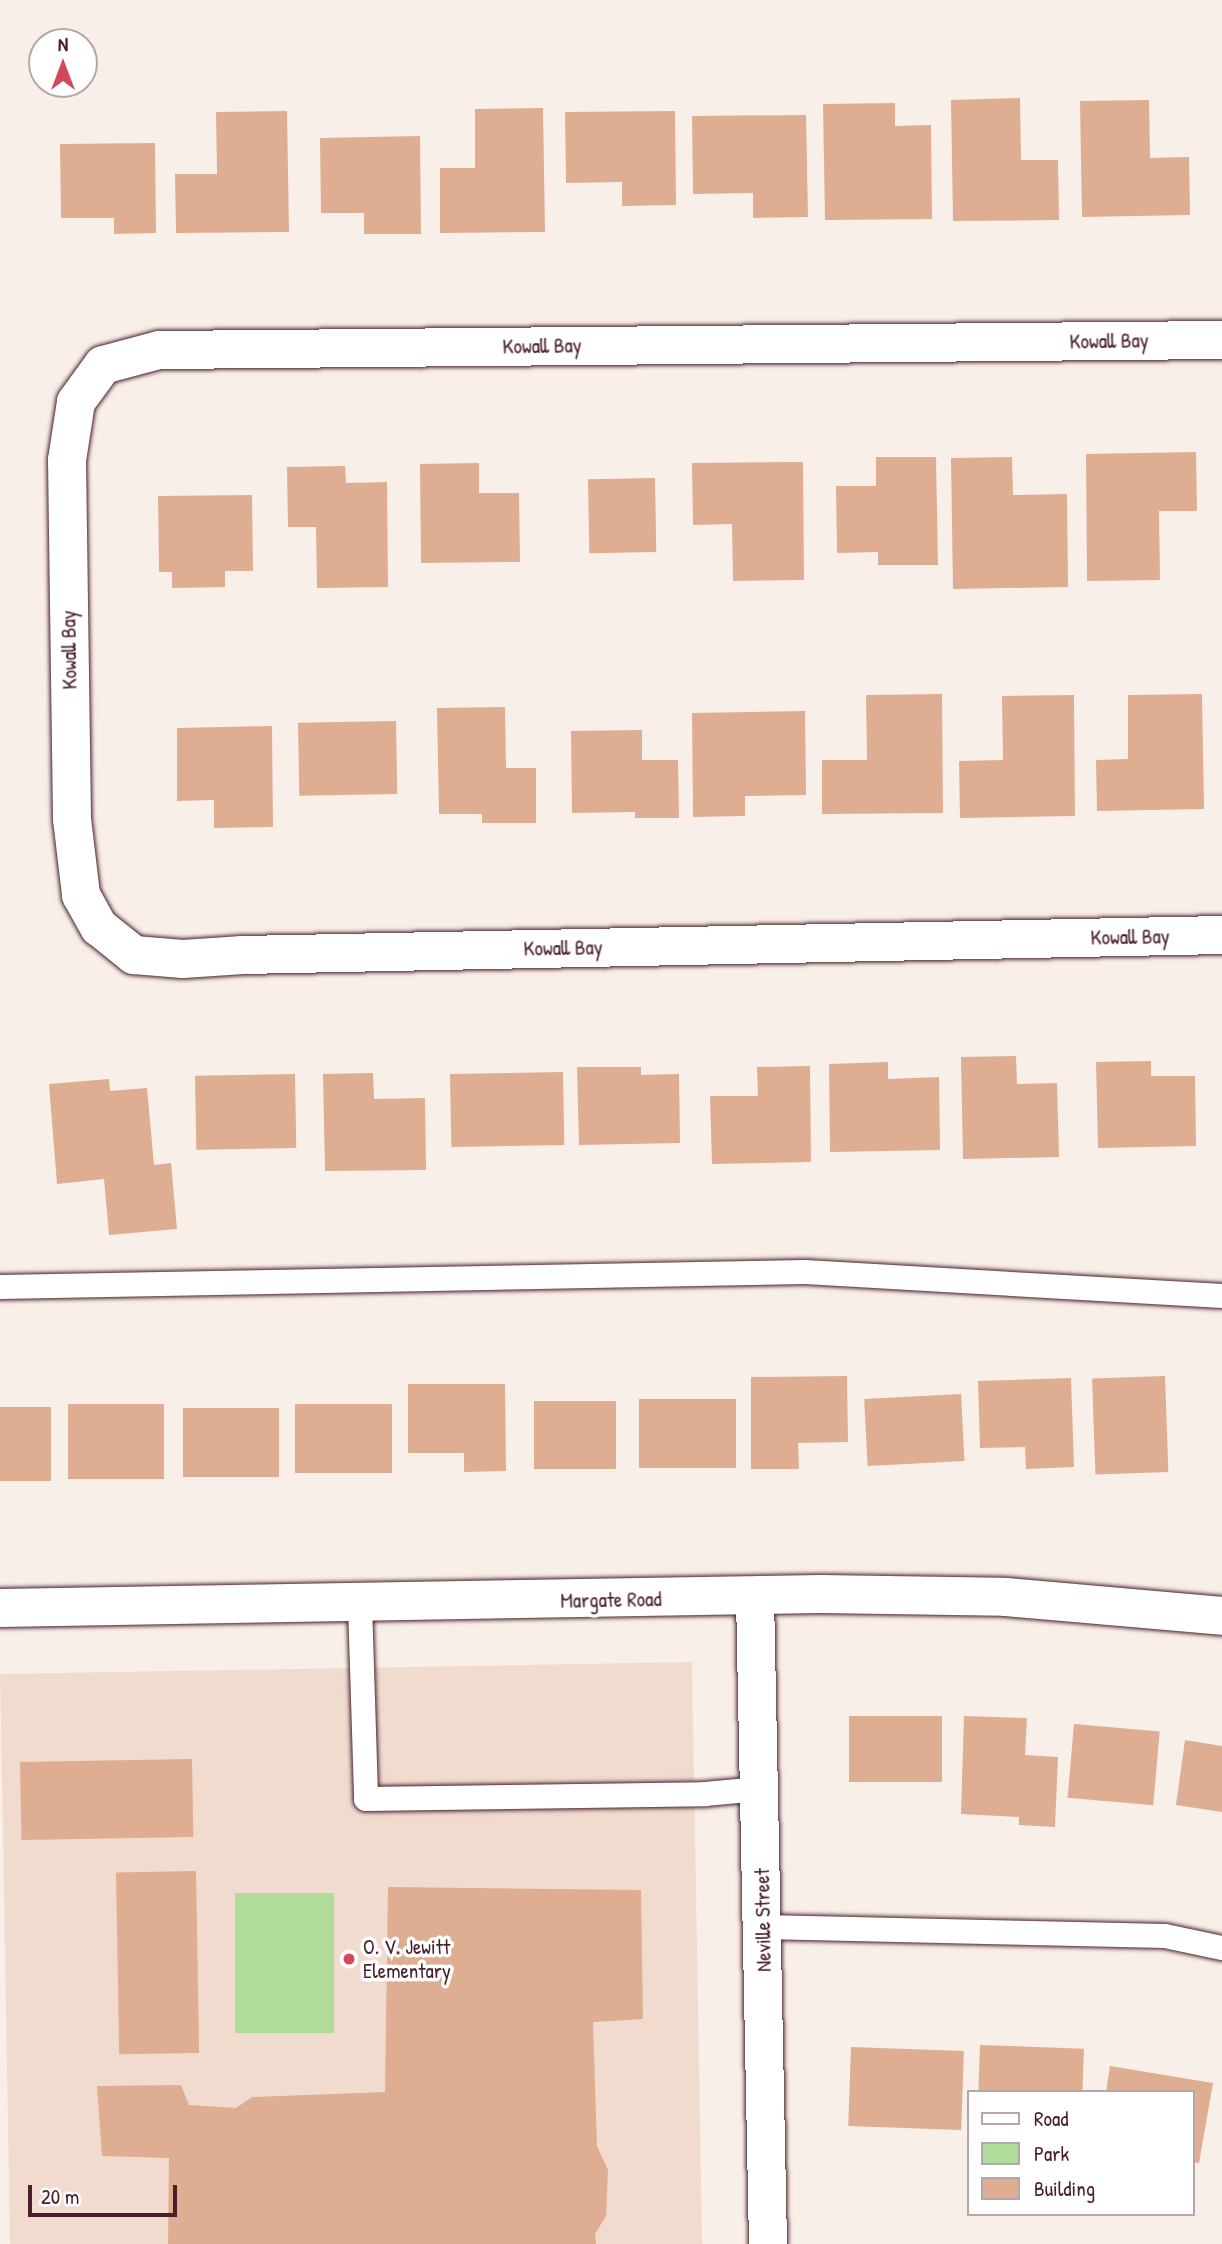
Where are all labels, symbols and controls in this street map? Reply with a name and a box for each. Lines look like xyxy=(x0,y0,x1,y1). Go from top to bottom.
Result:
north arrow xyxy=(28,28,98,98)
text: N xyxy=(58,31,68,57)
street label: Kowall Bay xyxy=(1069,328,1149,354)
street label: Kowall Bay xyxy=(502,333,582,359)
street label: Kowall Bay xyxy=(56,610,82,690)
street label: Kowall Bay xyxy=(1090,924,1170,950)
street label: Kowall Bay xyxy=(523,935,603,961)
street label: Margate Road xyxy=(560,1587,662,1613)
street label: Neville Street xyxy=(749,1868,777,1972)
place label: O. V. Jewitt Elementary xyxy=(363,1934,451,1984)
marker: O. V. Jewitt Elementary xyxy=(341,1951,357,1967)
legend xyxy=(967,2090,1194,2216)
text: Road xyxy=(1034,2104,1068,2133)
text: Park xyxy=(1034,2139,1069,2168)
scale bar xyxy=(32,2170,180,2214)
text: Building xyxy=(1034,2174,1095,2203)
text: 20 m xyxy=(41,2182,79,2211)

